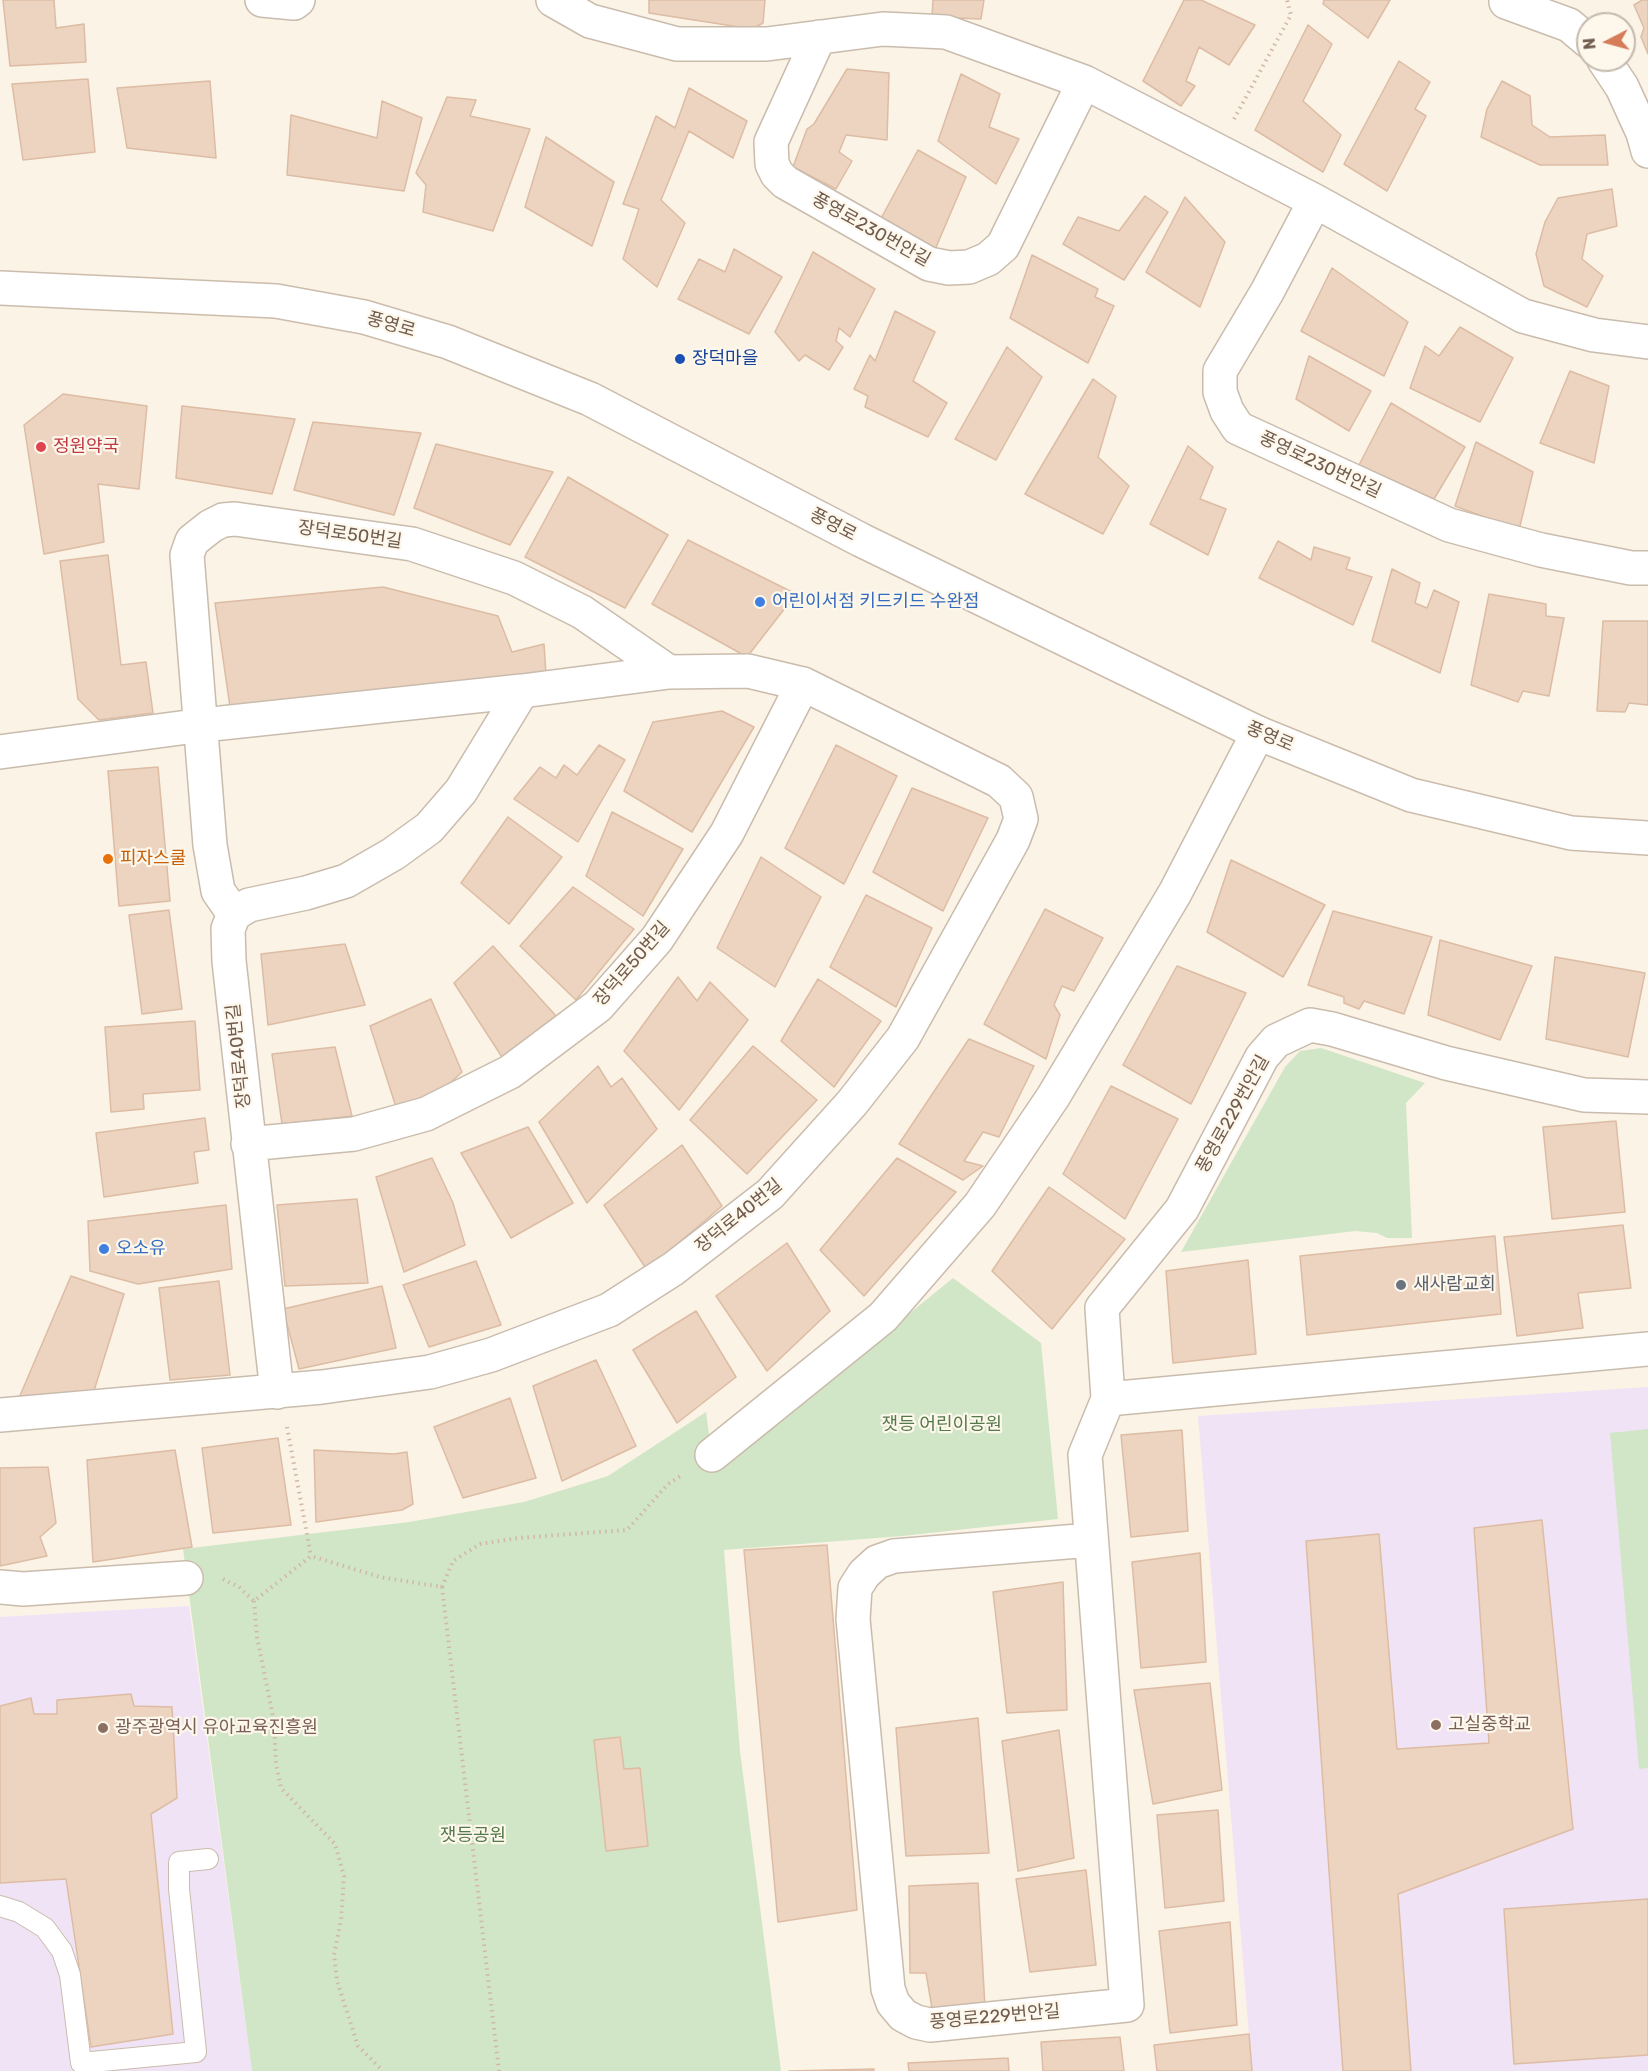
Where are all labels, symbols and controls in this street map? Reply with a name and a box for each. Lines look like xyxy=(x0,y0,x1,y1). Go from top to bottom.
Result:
north arrow xyxy=(1576,12,1636,72)
text: N xyxy=(1580,37,1600,50)
street label: 풍영로230번안길 xyxy=(808,189,934,271)
street label: 풍영로 xyxy=(364,308,418,342)
place label: 장덕마을 xyxy=(692,348,758,370)
marker: 장덕마을 xyxy=(673,352,687,366)
street label: 풍영로230번안길 xyxy=(1256,427,1384,503)
place label: 정원약국 xyxy=(53,436,119,458)
marker: 정원약국 xyxy=(34,440,48,454)
street label: 풍영로 xyxy=(806,504,860,546)
street label: 장덕로50번길 xyxy=(297,517,403,553)
place label: 어린이서점 키드키드 수완점 xyxy=(772,591,980,613)
marker: 어린이서점 키드키드 수완점 xyxy=(753,595,767,609)
street label: 풍영로 xyxy=(1243,717,1297,757)
place label: 피자스쿨 xyxy=(120,848,186,870)
marker: 피자스쿨 xyxy=(101,852,115,866)
street label: 장덕로50번길 xyxy=(589,917,675,1011)
street label: 장덕로40번길 xyxy=(223,1002,255,1110)
street label: 풍영로229번안길 xyxy=(1192,1051,1274,1177)
street label: 장덕로40번길 xyxy=(691,1174,787,1258)
place label: 오소유 xyxy=(116,1238,166,1260)
marker: 오소유 xyxy=(97,1242,111,1256)
place label: 새사람교회 xyxy=(1413,1274,1496,1296)
marker: 새사람교회 xyxy=(1394,1278,1408,1292)
park label: 잿등 어린이공원 xyxy=(882,1414,1002,1436)
place label: 고실중학교 xyxy=(1448,1714,1531,1736)
place label: 광주광역시 유아교육진흥원 xyxy=(115,1717,318,1739)
marker: 고실중학교 xyxy=(1429,1718,1443,1732)
marker: 광주광역시 유아교육진흥원 xyxy=(96,1721,110,1735)
park label: 잿등공원 xyxy=(440,1825,506,1847)
street label: 풍영로229번안길 xyxy=(929,2001,1061,2033)

